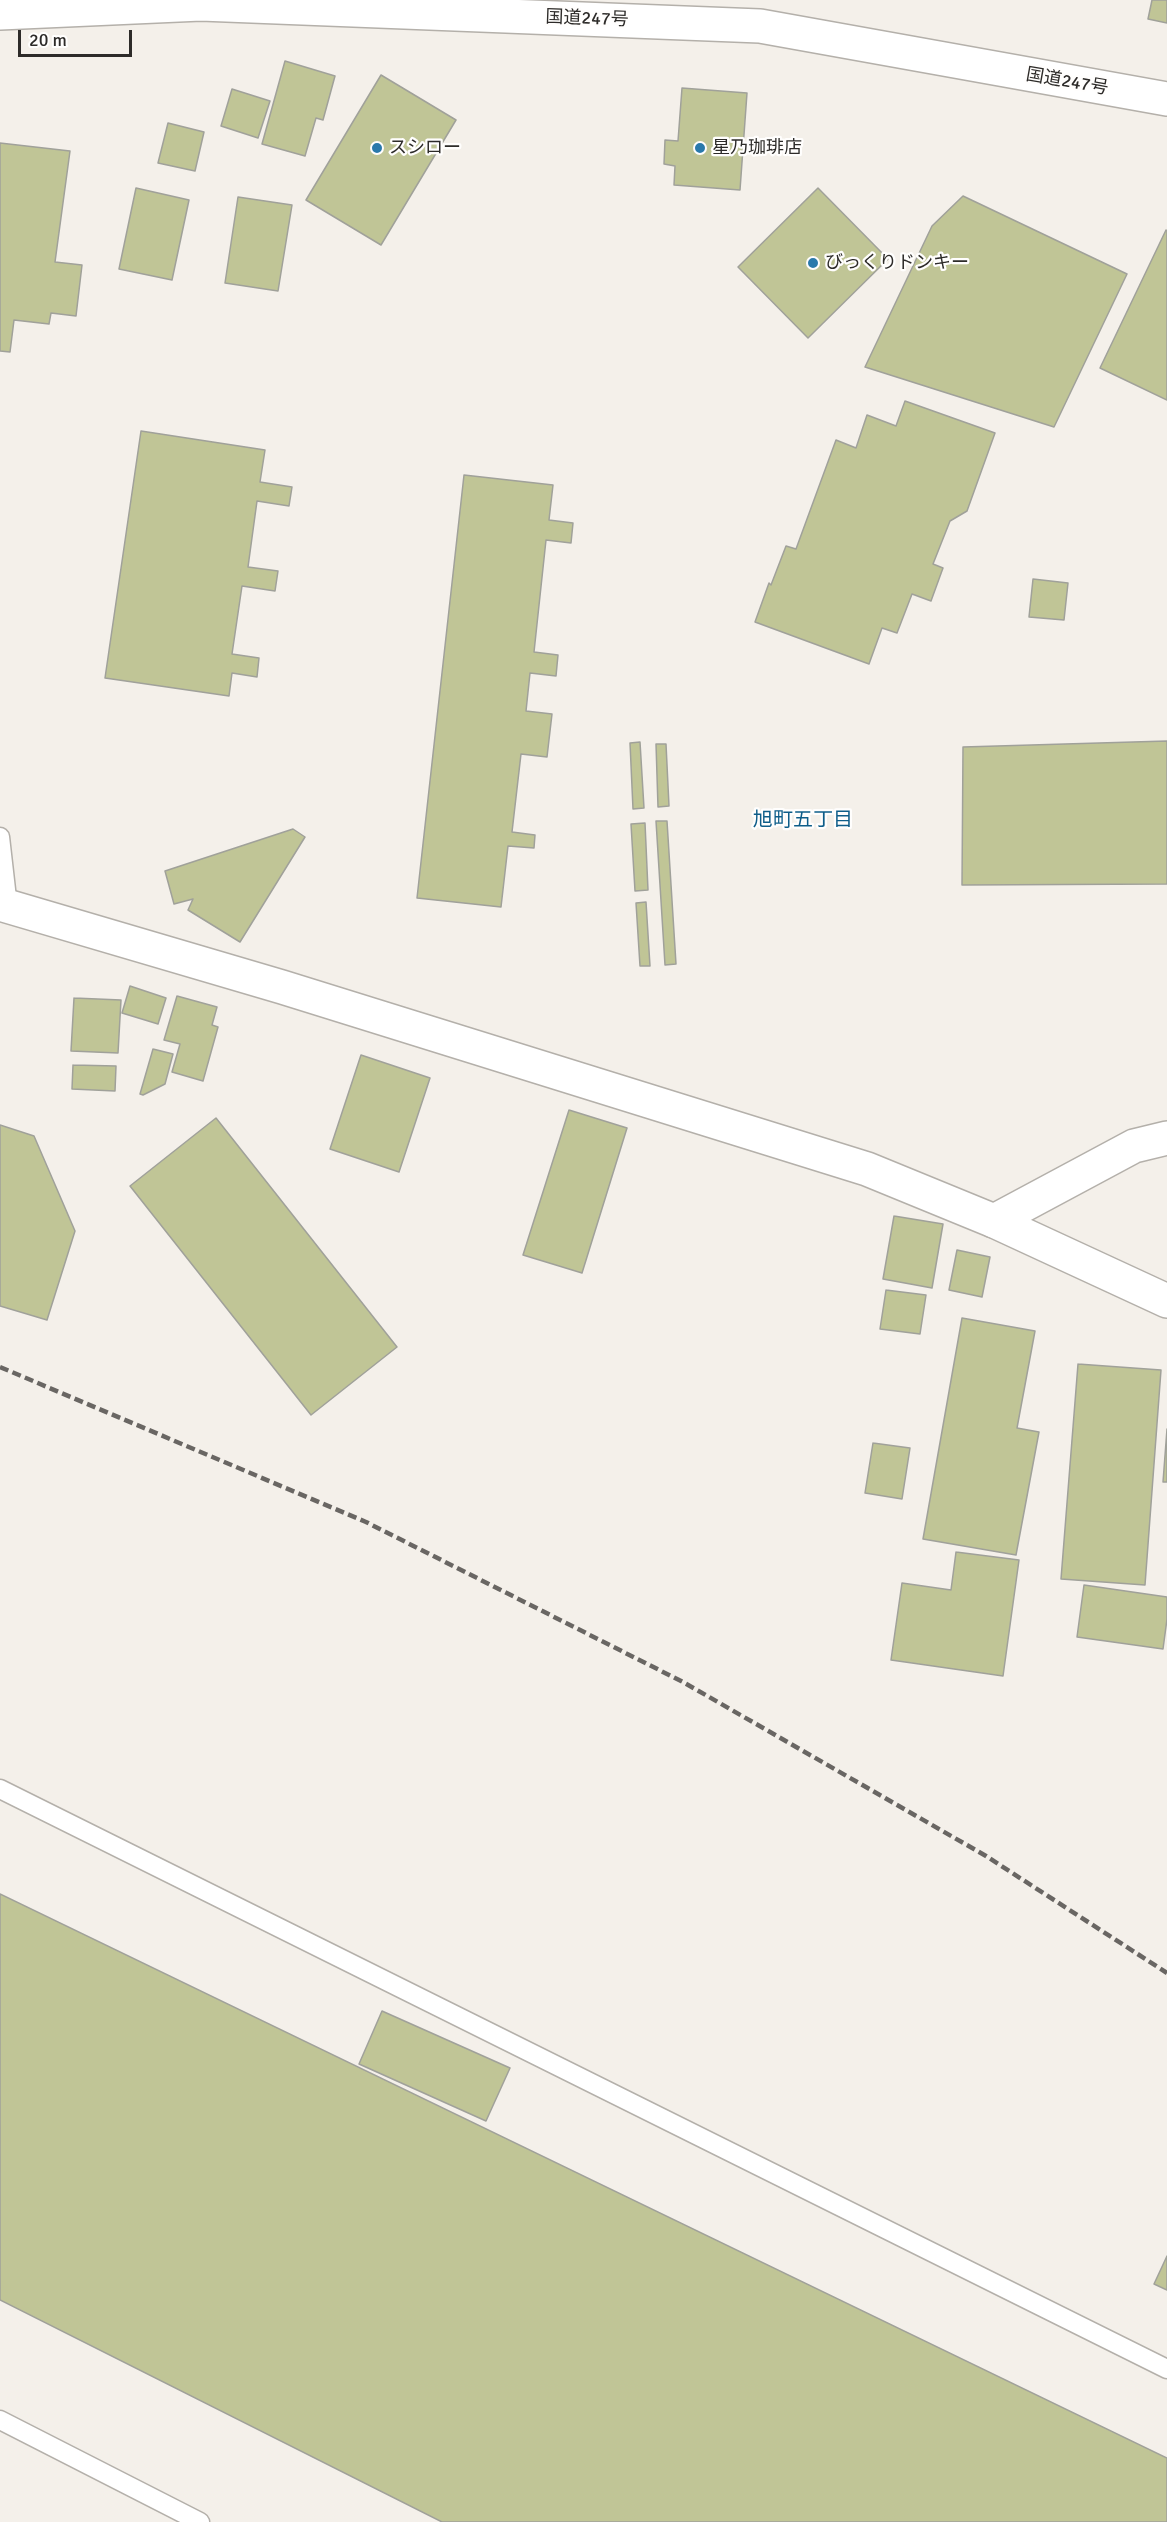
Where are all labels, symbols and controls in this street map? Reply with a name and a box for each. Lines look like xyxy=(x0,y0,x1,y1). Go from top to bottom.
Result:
street label: 国道247号 xyxy=(545,7,629,31)
scale bar xyxy=(21,18,135,56)
text: 20 m xyxy=(29,29,67,51)
street label: 国道247号 xyxy=(1024,64,1110,100)
place label: スシロー xyxy=(389,137,461,159)
place label: 星乃珈琲店 xyxy=(712,137,802,159)
marker: スシロー xyxy=(370,141,384,155)
marker: 星乃珈琲店 xyxy=(693,141,707,155)
place label: びっくりドンキー xyxy=(825,252,969,274)
marker: びっくりドンキー xyxy=(806,256,820,270)
district label: 旭町五丁目 xyxy=(753,809,853,833)

